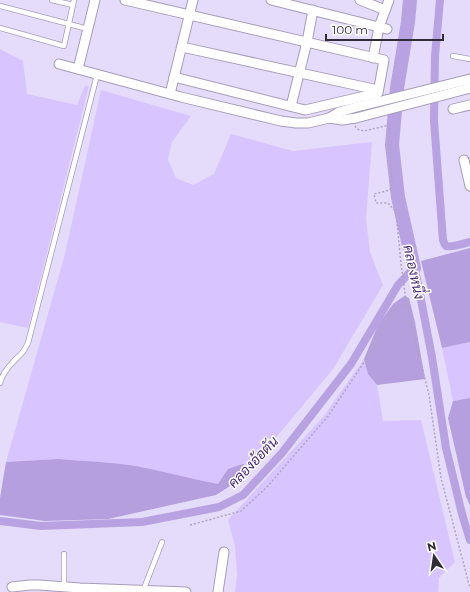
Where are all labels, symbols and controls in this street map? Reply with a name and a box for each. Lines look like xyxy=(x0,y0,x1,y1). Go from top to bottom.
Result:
scale bar xyxy=(326,16,443,42)
text: 100 m xyxy=(332,22,368,37)
water label: คลองหนึ่ง xyxy=(399,242,431,301)
water label: คลองอ้อตัน xyxy=(224,432,282,492)
north arrow xyxy=(414,536,454,576)
text: N xyxy=(426,538,438,554)

